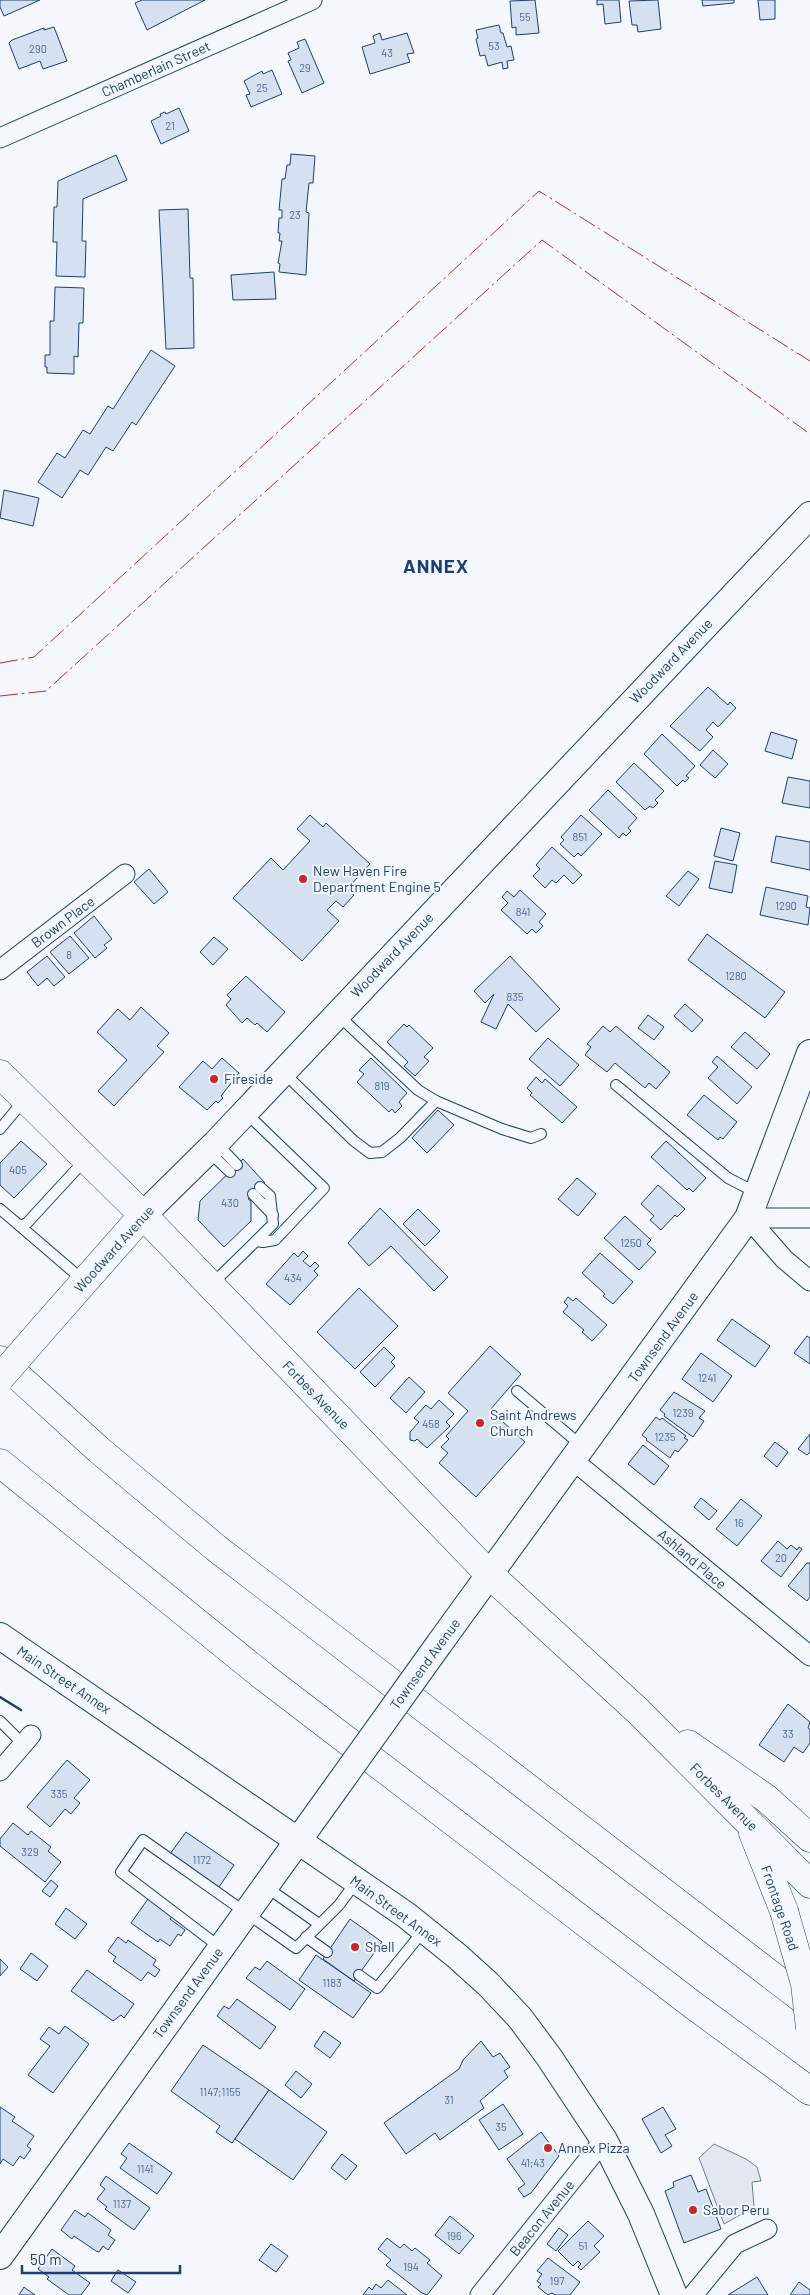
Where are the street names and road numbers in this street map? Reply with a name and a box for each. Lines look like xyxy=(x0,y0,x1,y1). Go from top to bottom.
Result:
street label: Chamberlain Street xyxy=(99,37,213,100)
street label: Woodward Avenue xyxy=(626,615,716,707)
street label: Brown Place xyxy=(28,892,98,951)
street label: Woodward Avenue xyxy=(347,909,437,1001)
street label: Woodward Avenue xyxy=(70,1202,157,1296)
street label: Townsend Avenue xyxy=(624,1288,701,1386)
street label: Forbes Avenue xyxy=(279,1357,353,1433)
street label: Ashland Place xyxy=(655,1525,730,1592)
street label: Townsend Avenue xyxy=(386,1615,463,1713)
street label: Main Street Annex xyxy=(14,1642,115,1717)
street label: Forbes Avenue xyxy=(687,1759,762,1834)
street label: Frontage Road xyxy=(758,1863,803,1953)
street label: Main Street Annex xyxy=(347,1872,446,1950)
street label: Townsend Avenue xyxy=(149,1944,226,2042)
street label: Beacon Avenue xyxy=(506,2176,577,2259)

